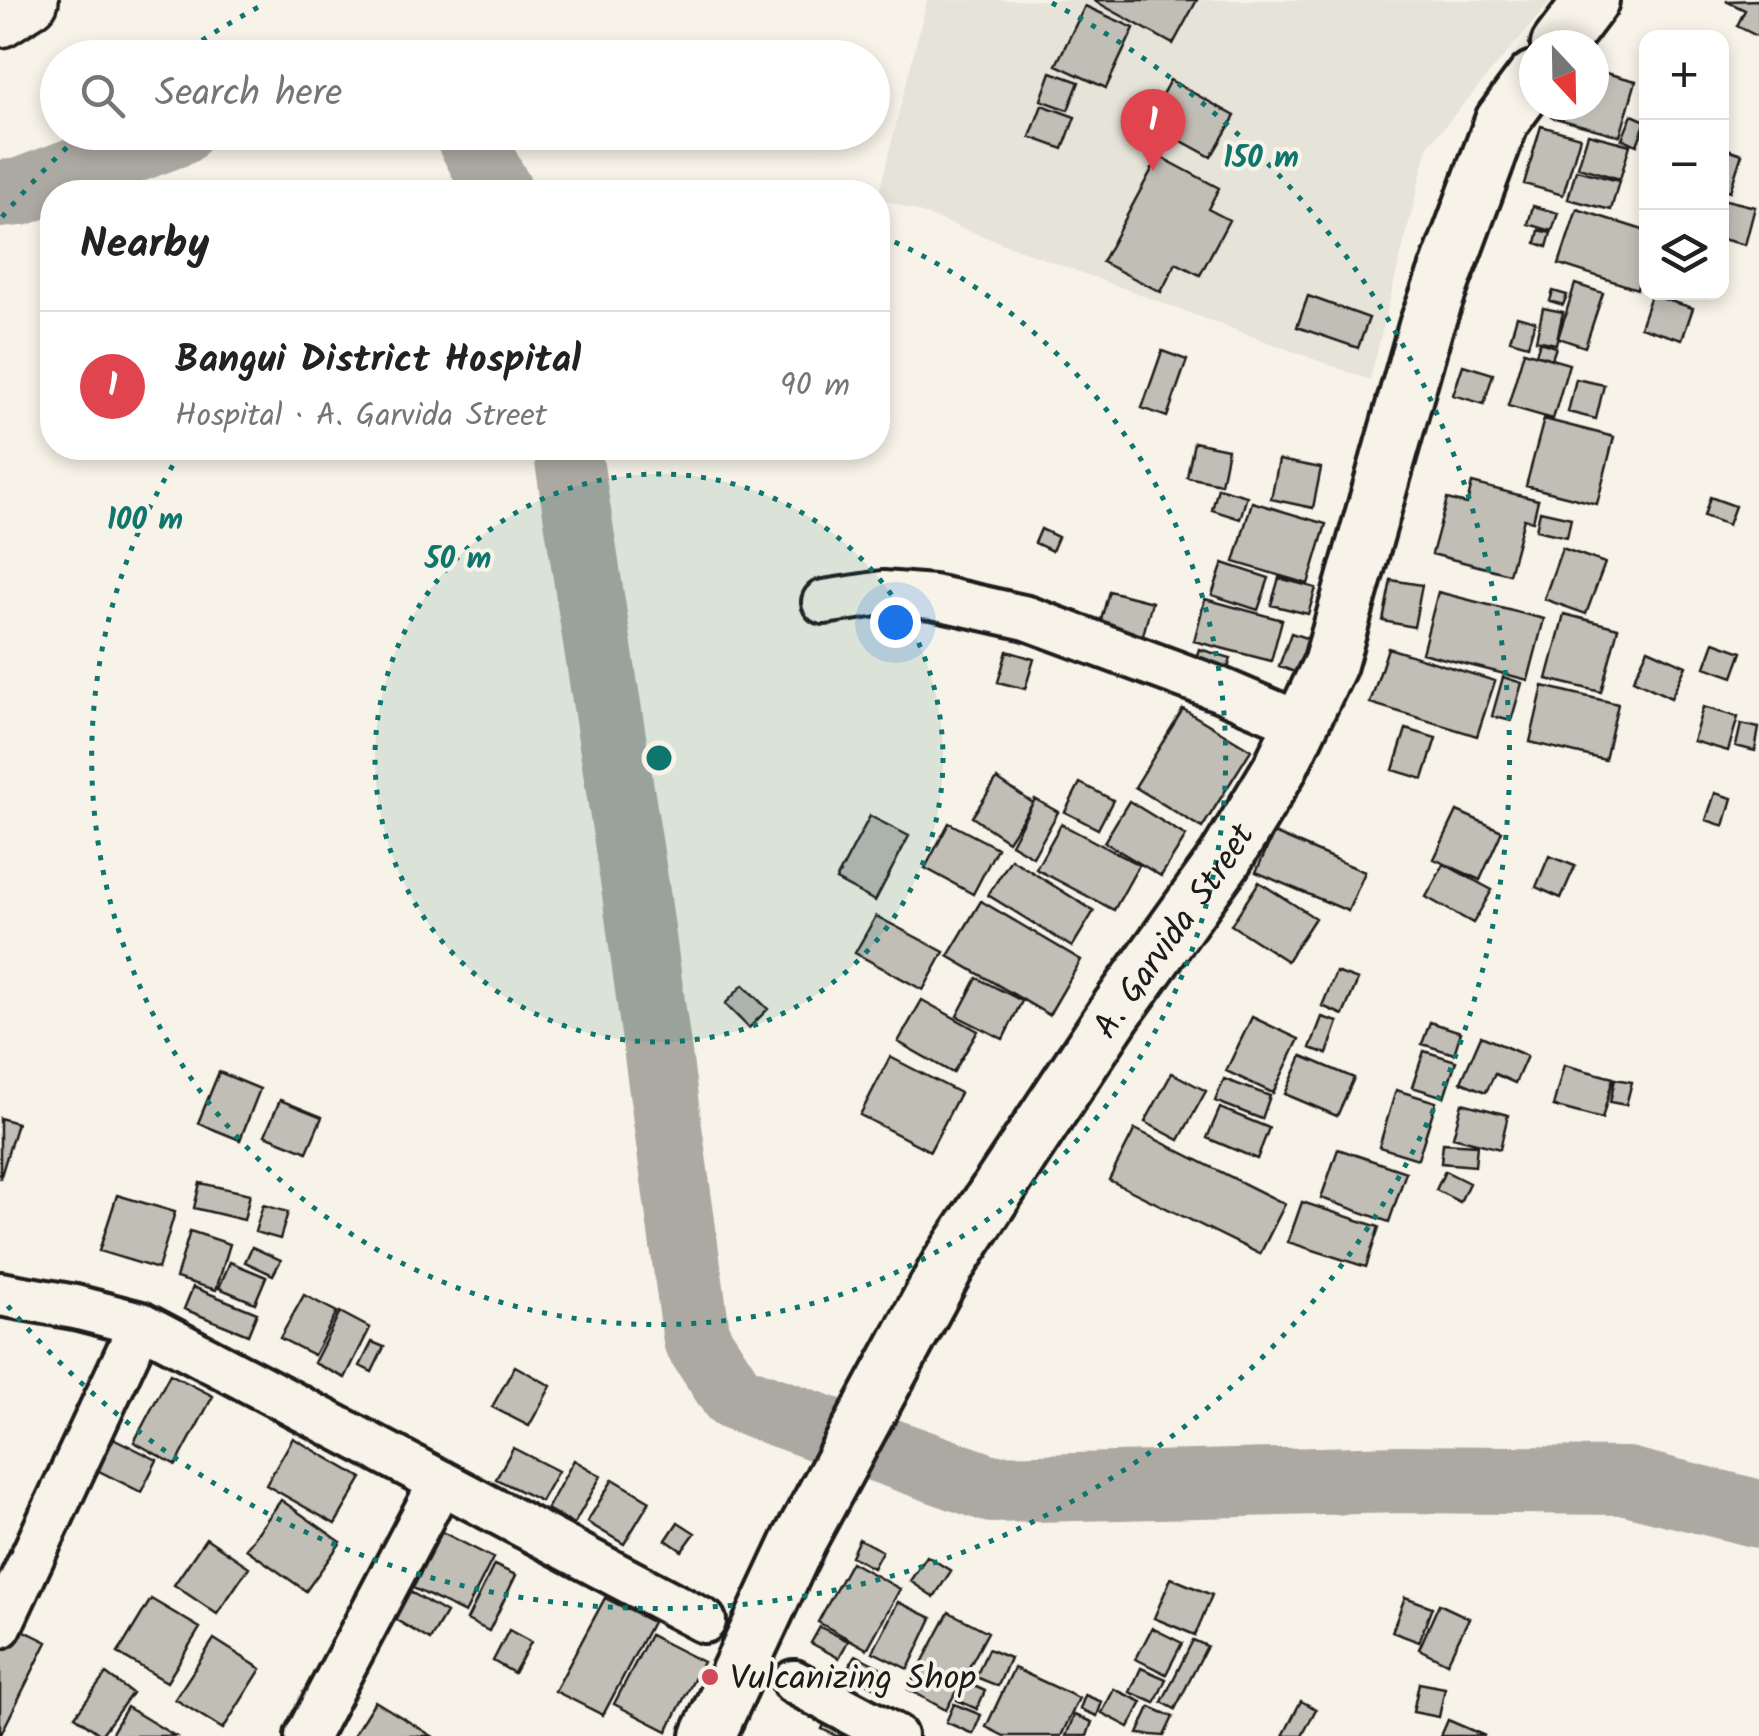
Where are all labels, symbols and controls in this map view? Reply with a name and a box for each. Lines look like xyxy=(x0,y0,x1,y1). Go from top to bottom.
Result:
north arrow xyxy=(1519,30,1609,120)
map controls xyxy=(1639,30,1729,300)
button: + xyxy=(1639,30,1729,120)
search box xyxy=(40,40,890,150)
text: Search here xyxy=(155,65,342,125)
icon: search xyxy=(75,68,130,123)
pin: 1 xyxy=(1120,89,1186,171)
button: − xyxy=(1639,120,1729,210)
text: 150 m xyxy=(1223,135,1299,183)
button: layers xyxy=(1639,210,1729,300)
text: Nearby xyxy=(80,212,209,279)
text: Bangui District Hospital xyxy=(175,331,581,391)
text: 1 xyxy=(108,361,117,412)
text: 90 m xyxy=(780,361,850,412)
text: Hospital · A. Garvida Street xyxy=(175,391,547,442)
text: 100 m xyxy=(107,497,183,545)
text: 50 m xyxy=(424,536,491,584)
your location xyxy=(870,597,921,648)
centre of rings xyxy=(641,740,677,776)
street label: A. Garvida Street xyxy=(1080,813,1271,1051)
place label: Vulcanizing Shop xyxy=(730,1652,976,1708)
marker: Vulcanizing Shop xyxy=(699,1666,721,1688)

